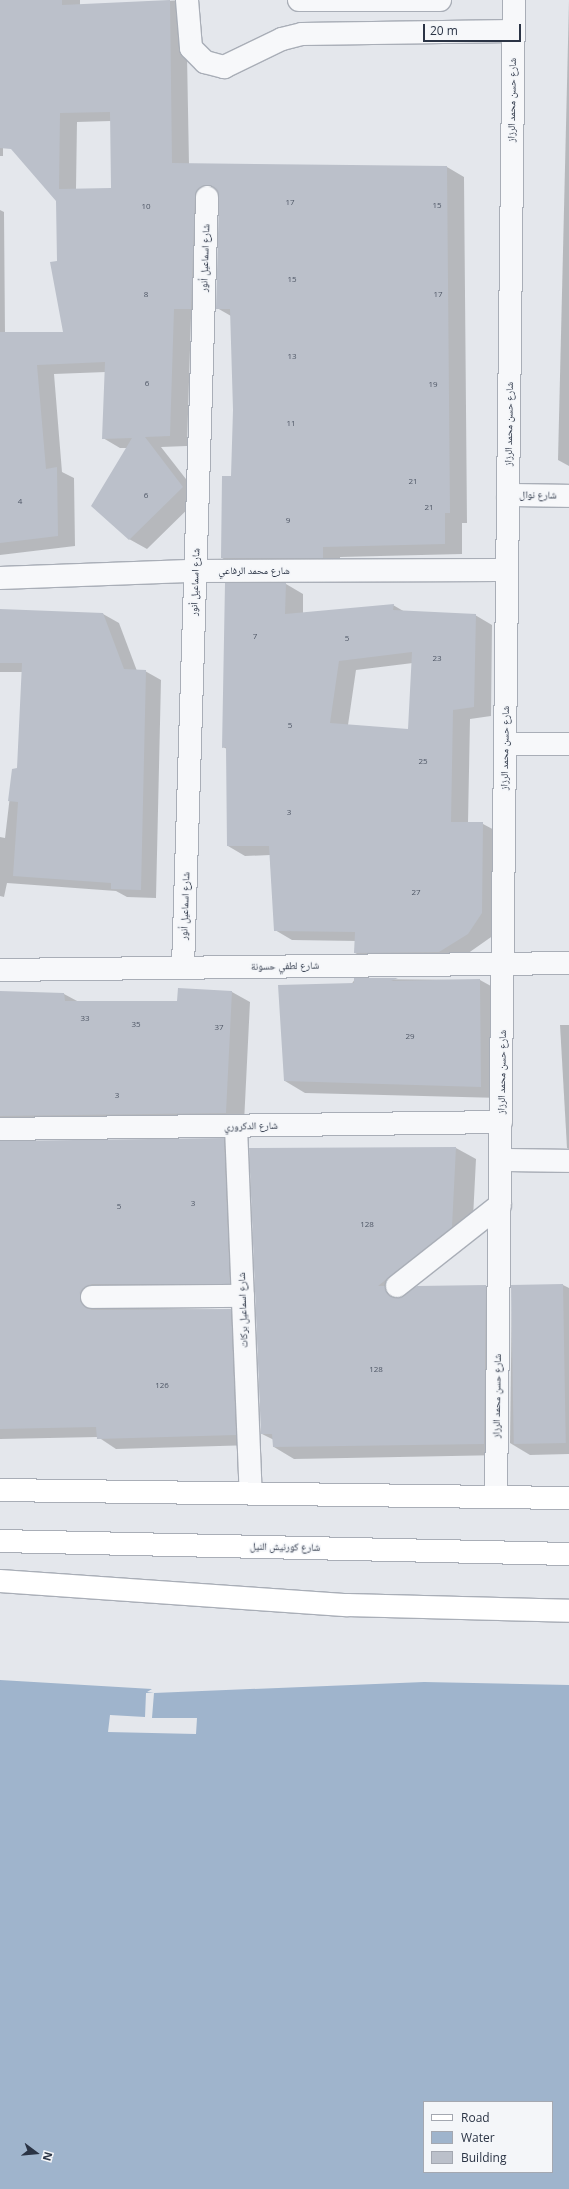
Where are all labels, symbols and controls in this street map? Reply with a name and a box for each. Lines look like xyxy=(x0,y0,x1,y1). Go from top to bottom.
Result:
scale bar xyxy=(425,16,523,42)
text: 20 m xyxy=(430,22,458,39)
street label: شارع حسن محمد الرزاز xyxy=(505,58,519,142)
house number: 17 xyxy=(285,197,295,207)
house number: 15 xyxy=(432,200,442,210)
house number: 10 xyxy=(141,201,151,211)
street label: شارع اسماعيل أنور xyxy=(198,224,212,292)
house number: 15 xyxy=(287,274,297,284)
house number: 8 xyxy=(144,289,148,299)
house number: 17 xyxy=(433,289,443,299)
house number: 13 xyxy=(287,351,297,361)
house number: 6 xyxy=(145,378,149,388)
house number: 19 xyxy=(428,379,438,389)
street label: شارع حسن محمد الرزاز xyxy=(502,382,516,466)
house number: 11 xyxy=(286,418,296,428)
house number: 21 xyxy=(408,476,418,486)
street label: شارع نوال xyxy=(519,489,557,501)
house number: 6 xyxy=(144,490,148,500)
house number: 4 xyxy=(18,496,22,506)
house number: 21 xyxy=(424,502,434,512)
house number: 9 xyxy=(286,515,290,525)
street label: شارع اسماعيل أنور xyxy=(188,548,202,616)
street label: شارع محمد الرفاعي xyxy=(218,565,290,577)
house number: 7 xyxy=(253,631,257,641)
house number: 5 xyxy=(345,633,349,643)
house number: 23 xyxy=(432,653,442,663)
street label: شارع حسن محمد الرزاز xyxy=(498,706,512,790)
house number: 5 xyxy=(288,720,292,730)
house number: 25 xyxy=(418,756,428,766)
house number: 3 xyxy=(287,807,291,817)
street label: شارع اسماعيل أنور xyxy=(178,872,192,940)
house number: 27 xyxy=(411,887,421,897)
street label: شارع لطفي حسونة xyxy=(251,959,319,973)
house number: 33 xyxy=(80,1013,90,1023)
house number: 35 xyxy=(131,1019,141,1029)
house number: 37 xyxy=(214,1022,224,1032)
street label: شارع حسن محمد الرزاز xyxy=(495,1030,509,1114)
house number: 29 xyxy=(405,1031,415,1041)
house number: 3 xyxy=(115,1090,119,1100)
street label: شارع الدكروري xyxy=(224,1120,278,1132)
house number: 3 xyxy=(191,1198,195,1208)
house number: 5 xyxy=(117,1201,121,1211)
house number: 128 xyxy=(360,1219,374,1229)
street label: شارع اسماعيل بركات xyxy=(236,1272,250,1348)
street label: شارع حسن محمد الرزاز xyxy=(490,1354,504,1438)
house number: 128 xyxy=(369,1364,383,1374)
house number: 126 xyxy=(155,1380,169,1390)
street label: شارع كورنيش النيل xyxy=(250,1540,320,1554)
legend xyxy=(423,2101,553,2173)
text: Road xyxy=(461,2109,490,2126)
text: Water xyxy=(461,2129,495,2146)
north arrow xyxy=(16,2133,56,2173)
text: Building xyxy=(461,2149,506,2166)
text: N xyxy=(40,2150,56,2163)

